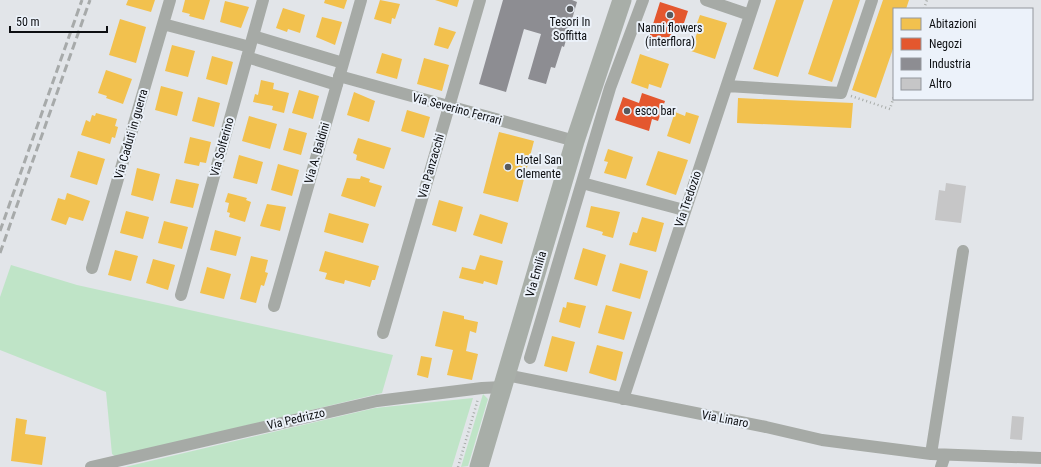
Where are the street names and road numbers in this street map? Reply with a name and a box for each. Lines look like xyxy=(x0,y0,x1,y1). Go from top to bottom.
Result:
street label: Via Caduti in guerra xyxy=(111,87,151,181)
street label: Via Severino Ferrari xyxy=(411,90,503,128)
street label: Via Solferino xyxy=(207,116,237,178)
street label: Via A. Baldini xyxy=(302,121,332,185)
street label: Via Panzacchi xyxy=(415,132,447,200)
street label: Via Tredozio xyxy=(672,169,704,229)
street label: Via Emilia xyxy=(523,249,549,299)
street label: Via Pedrizzo xyxy=(266,406,326,432)
street label: Via Linaro xyxy=(700,408,750,430)

